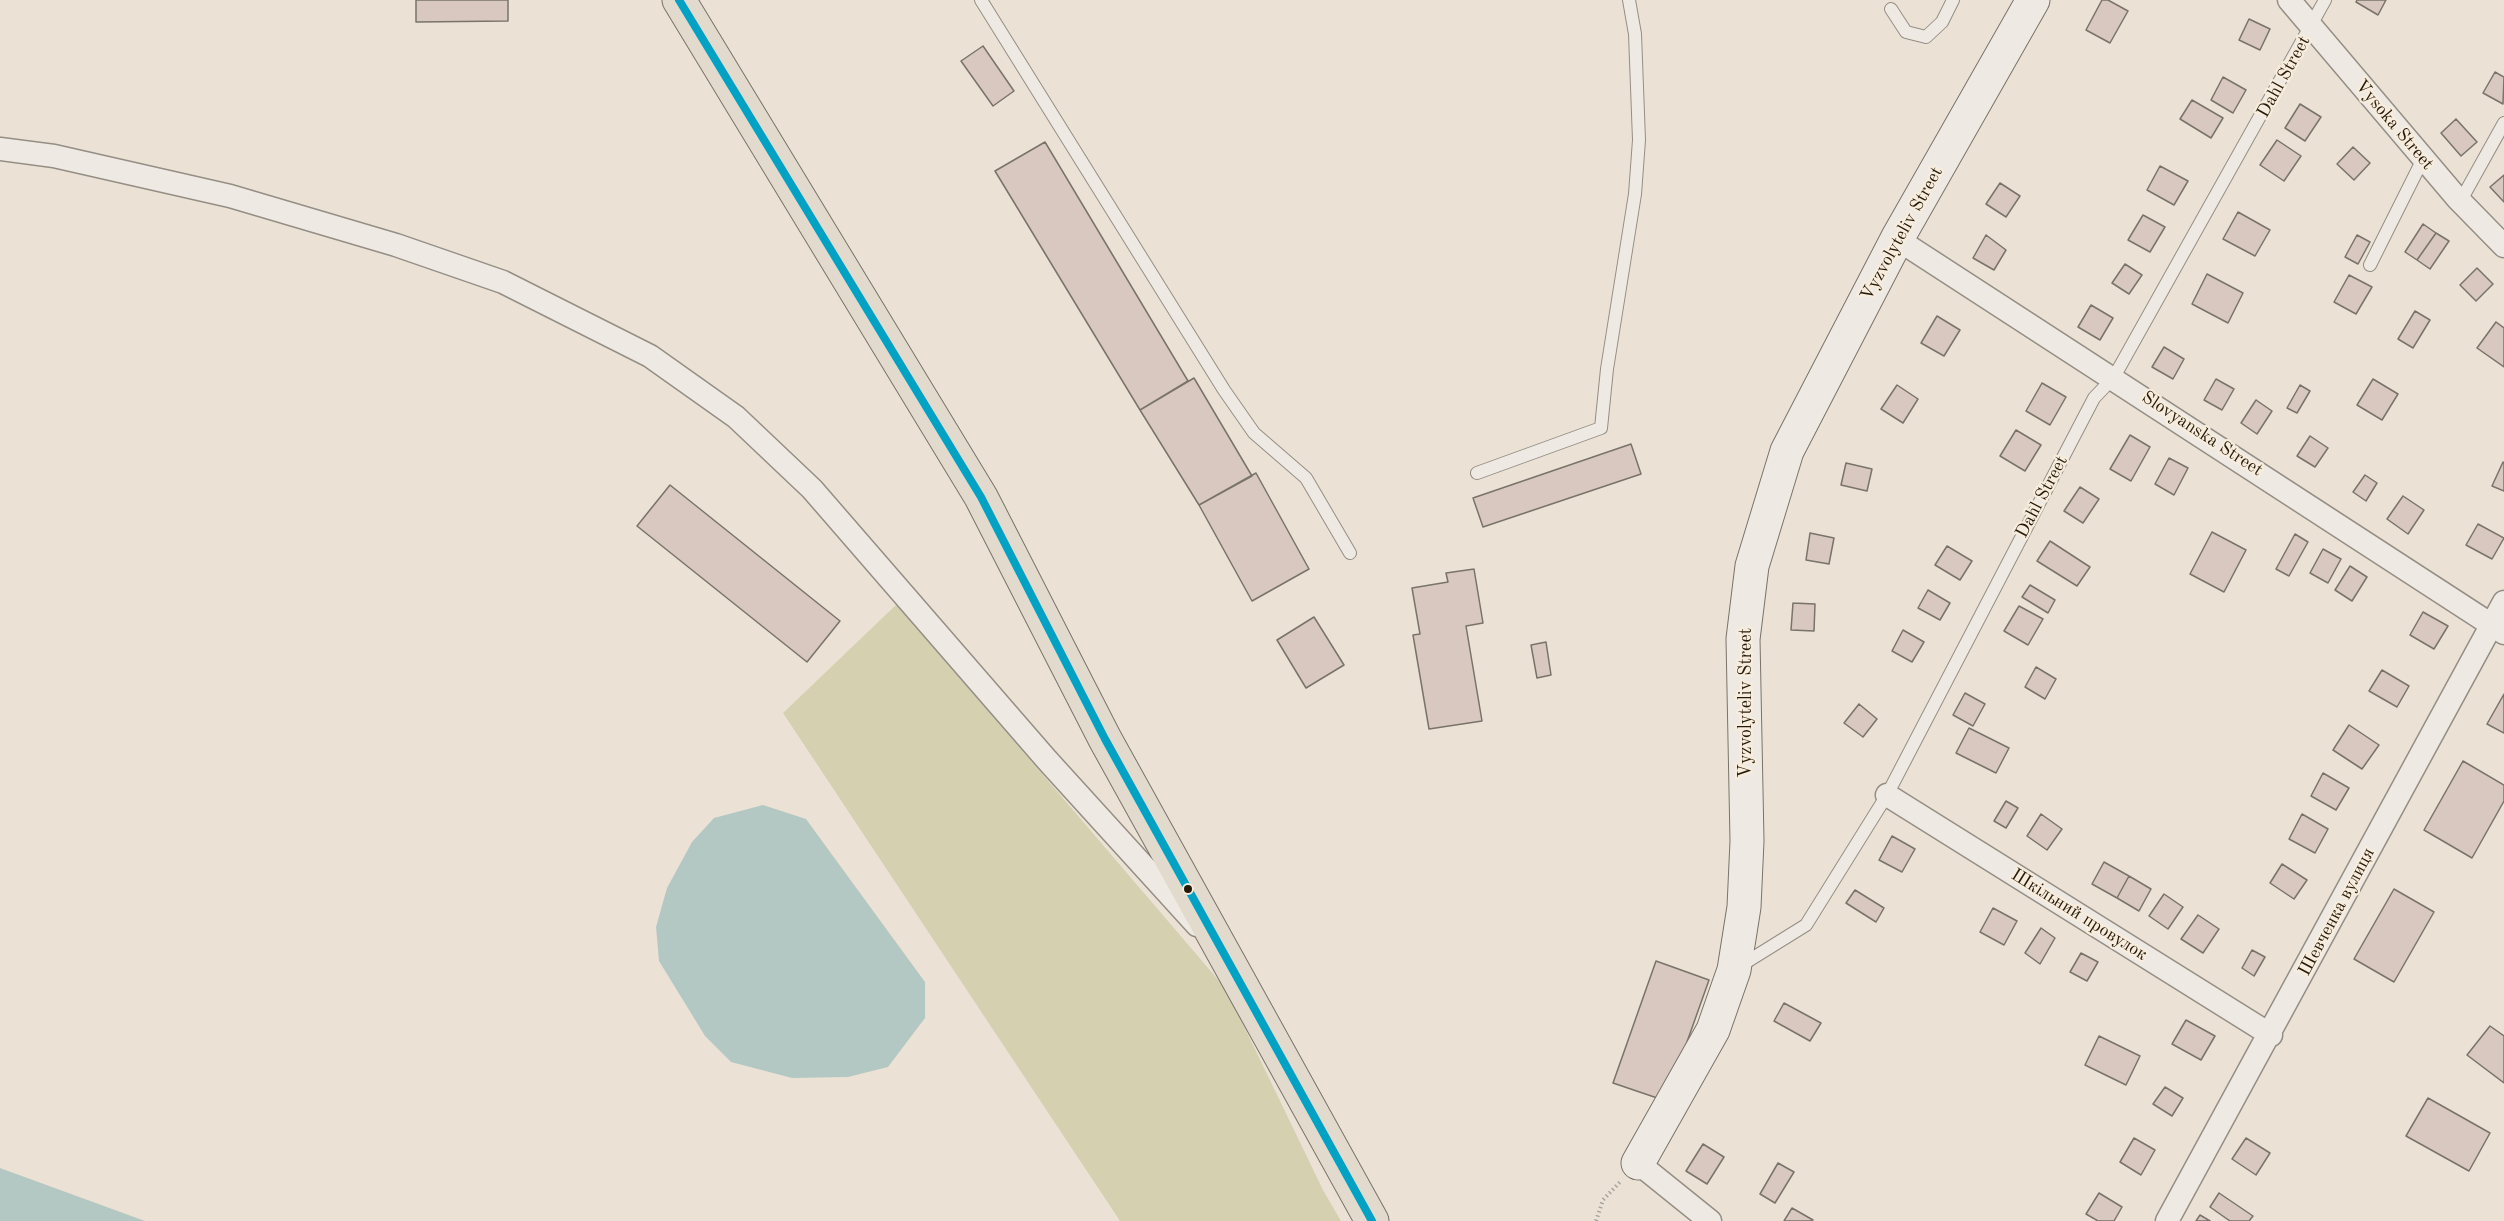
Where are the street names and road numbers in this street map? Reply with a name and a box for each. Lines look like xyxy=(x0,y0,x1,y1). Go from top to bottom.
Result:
street label: Dahl Street xyxy=(2253,32,2315,122)
street label: Vysoka Street xyxy=(2350,75,2438,175)
street label: Vyzvolyteliv Street xyxy=(1856,163,1948,305)
street label: Slovyanska Street xyxy=(2137,387,2267,481)
street label: Dahl Street xyxy=(2011,452,2073,542)
street label: Vyzvolyteliv Street xyxy=(1735,628,1757,778)
street label: Шевченка вулиця xyxy=(2294,844,2380,980)
street label: Шкільний провулок xyxy=(2007,864,2151,966)

